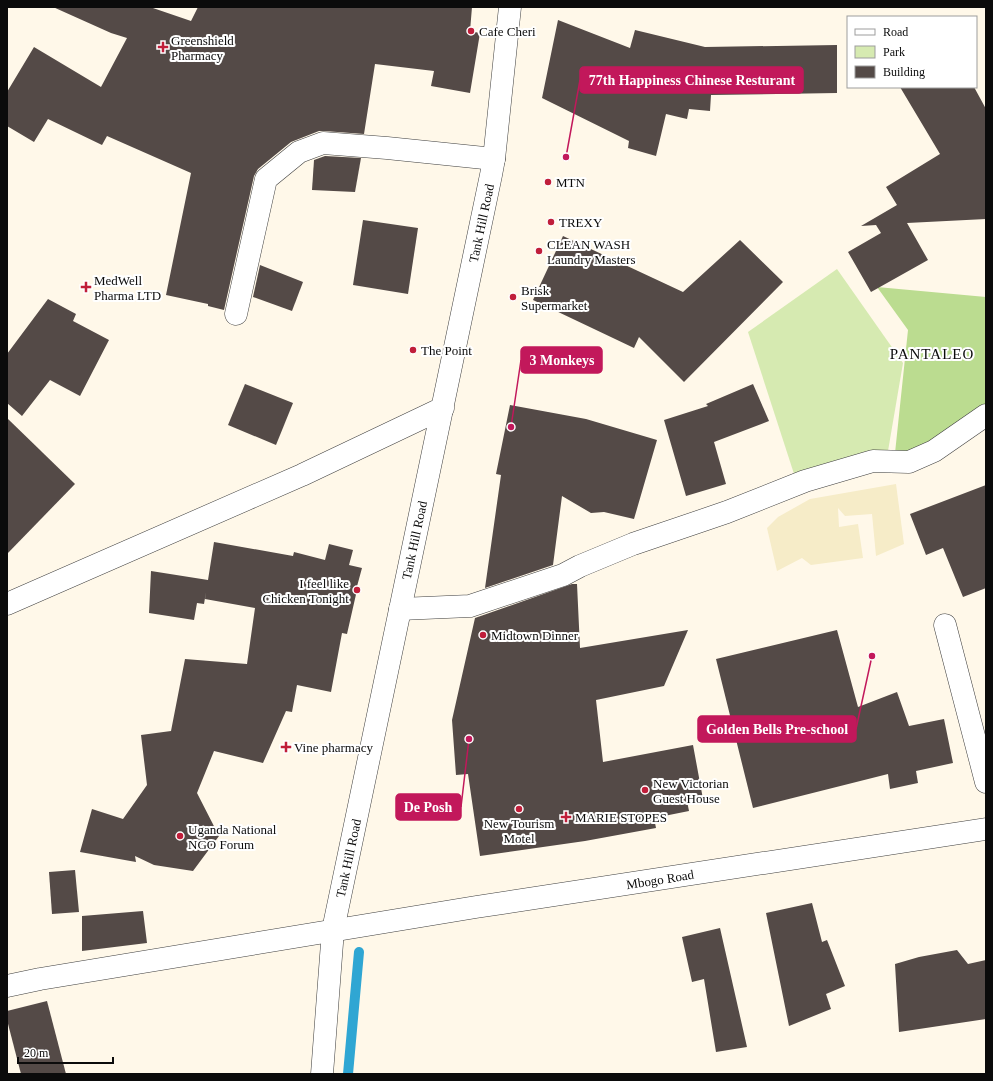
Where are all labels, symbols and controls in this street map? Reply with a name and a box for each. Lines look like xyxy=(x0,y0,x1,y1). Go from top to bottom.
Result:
legend xyxy=(847,16,977,88)
place label: Cafe Cheri xyxy=(479,24,536,39)
text: Road xyxy=(883,25,908,39)
marker: Cafe Cheri xyxy=(466,26,476,36)
place label: Greenshield Pharmacy xyxy=(171,33,234,63)
marker: Greenshield Pharmacy xyxy=(158,42,168,52)
text: Park xyxy=(883,45,905,59)
text: Building xyxy=(883,65,925,79)
callout: 77th Happiness Chinese Resturant xyxy=(580,67,803,93)
text: 77th Happiness Chinese Resturant xyxy=(589,73,796,88)
place label: MTN xyxy=(556,175,586,190)
marker: MTN xyxy=(543,177,553,187)
street label: Tank Hill Road xyxy=(466,182,497,264)
place label: TREXY xyxy=(559,215,603,230)
marker: TREXY xyxy=(546,217,556,227)
place label: CLEAN WASH Laundry Masters xyxy=(547,237,635,267)
marker: CLEAN WASH Laundry Masters xyxy=(534,246,544,256)
place label: MedWell Pharma LTD xyxy=(94,273,161,303)
marker: MedWell Pharma LTD xyxy=(81,282,91,292)
place label: Brisk Supermarket xyxy=(521,283,588,313)
marker: Brisk Supermarket xyxy=(508,292,518,302)
place label: The Point xyxy=(421,343,472,358)
marker: The Point xyxy=(408,345,418,355)
district label: PANTALEO xyxy=(890,346,974,362)
callout: 3 Monkeys xyxy=(521,347,602,373)
text: 3 Monkeys xyxy=(530,353,595,368)
street label: Tank Hill Road xyxy=(399,499,430,581)
place label: I feel like Chicken Tonight xyxy=(262,576,349,606)
marker: I feel like Chicken Tonight xyxy=(352,585,362,595)
place label: Midtown Dinner xyxy=(491,628,579,643)
marker: Midtown Dinner xyxy=(478,630,488,640)
callout: Golden Bells Pre-school xyxy=(698,716,856,742)
text: Golden Bells Pre-school xyxy=(706,722,848,737)
place label: Vine pharmacy xyxy=(294,740,373,755)
marker: Vine pharmacy xyxy=(281,742,291,752)
place label: New Victorian Guest House xyxy=(653,776,729,806)
marker: New Victorian Guest House xyxy=(640,785,650,795)
callout: De Posh xyxy=(396,794,461,820)
text: De Posh xyxy=(404,800,453,815)
marker: New Tourism Motel xyxy=(514,804,524,814)
place label: MARIE STOPES xyxy=(575,810,667,825)
marker: MARIE STOPES xyxy=(560,811,572,823)
place label: New Tourism Motel xyxy=(484,816,554,846)
street label: Tank Hill Road xyxy=(333,817,364,899)
place label: Uganda National NGO Forum xyxy=(188,822,277,852)
marker: Uganda National NGO Forum xyxy=(175,831,185,841)
street label: Mbogo Road xyxy=(625,867,695,892)
scale bar xyxy=(18,1039,113,1065)
text: 20 m xyxy=(24,1046,49,1060)

